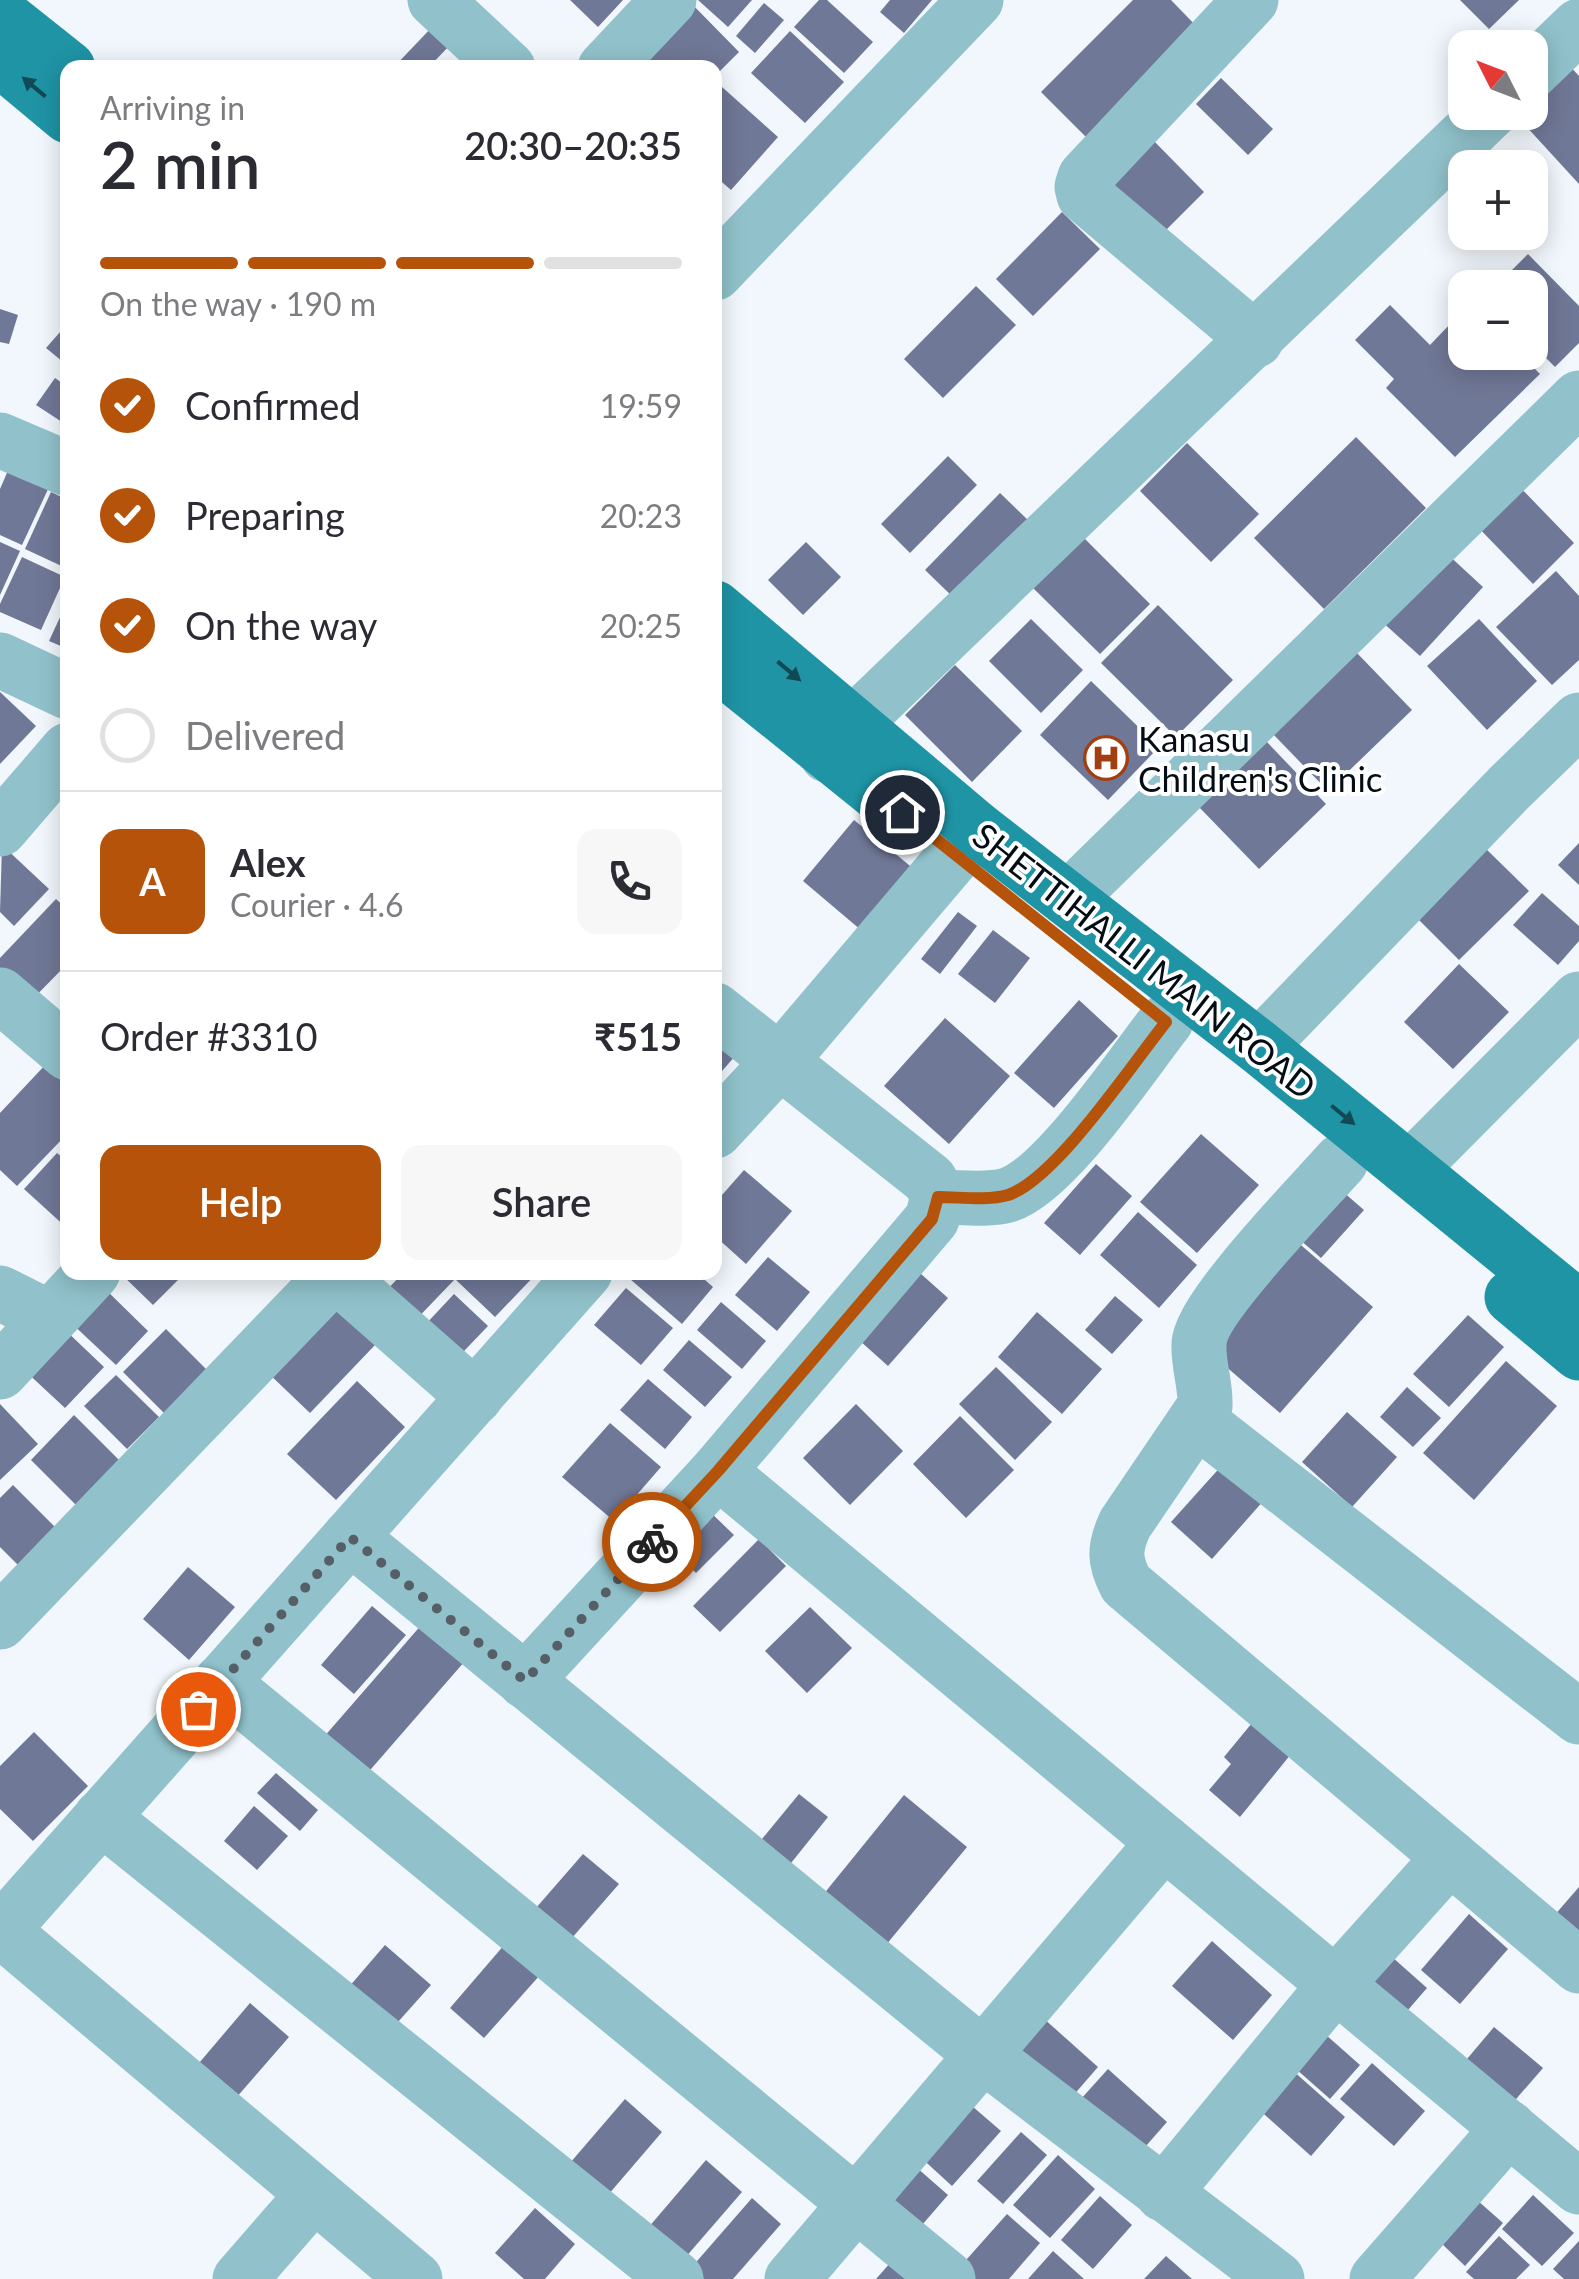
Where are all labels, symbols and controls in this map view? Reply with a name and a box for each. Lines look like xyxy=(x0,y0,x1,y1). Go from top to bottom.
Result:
north arrow xyxy=(1448,30,1548,130)
map controls xyxy=(1448,30,1548,370)
one-way arrow xyxy=(21,77,46,99)
text: Arriving in xyxy=(100,88,245,127)
text: 20:30–20:35 xyxy=(464,122,682,168)
text: 2 min xyxy=(100,125,260,203)
button: + xyxy=(1448,150,1548,250)
button: − xyxy=(1448,270,1548,370)
text: On the way · 190 m xyxy=(100,284,376,323)
icon: check xyxy=(100,378,155,433)
text: Confirmed xyxy=(185,382,361,428)
text: 19:59 xyxy=(600,386,682,425)
icon: check xyxy=(100,488,155,543)
text: Preparing xyxy=(185,492,345,538)
text: 20:23 xyxy=(600,496,682,535)
icon: check xyxy=(100,598,155,653)
text: On the way xyxy=(185,602,377,648)
text: 20:25 xyxy=(600,606,682,645)
one-way arrow xyxy=(776,660,801,682)
text: Delivered xyxy=(185,712,345,758)
place label: Kanasu Children's Clinic xyxy=(1138,717,1383,799)
hospital icon: Kanasu Children's Clinic xyxy=(1083,735,1129,781)
pin xyxy=(860,770,945,855)
icon: home xyxy=(875,785,930,840)
street label: SHETTIHALLI MAIN ROAD xyxy=(965,813,1325,1107)
button: phone xyxy=(577,829,682,934)
text: Alex xyxy=(230,839,306,885)
text: A xyxy=(139,858,166,904)
text: Courier · 4.6 xyxy=(230,885,404,924)
text: Order #3310 xyxy=(100,1013,317,1059)
text: ₹515 xyxy=(594,1013,682,1059)
one-way arrow xyxy=(1331,1104,1356,1125)
button: Help xyxy=(100,1145,381,1260)
button: Share xyxy=(401,1145,682,1260)
courier xyxy=(602,1492,702,1592)
icon: bike xyxy=(625,1515,680,1570)
pin xyxy=(156,1667,241,1752)
icon: bag xyxy=(171,1682,226,1737)

